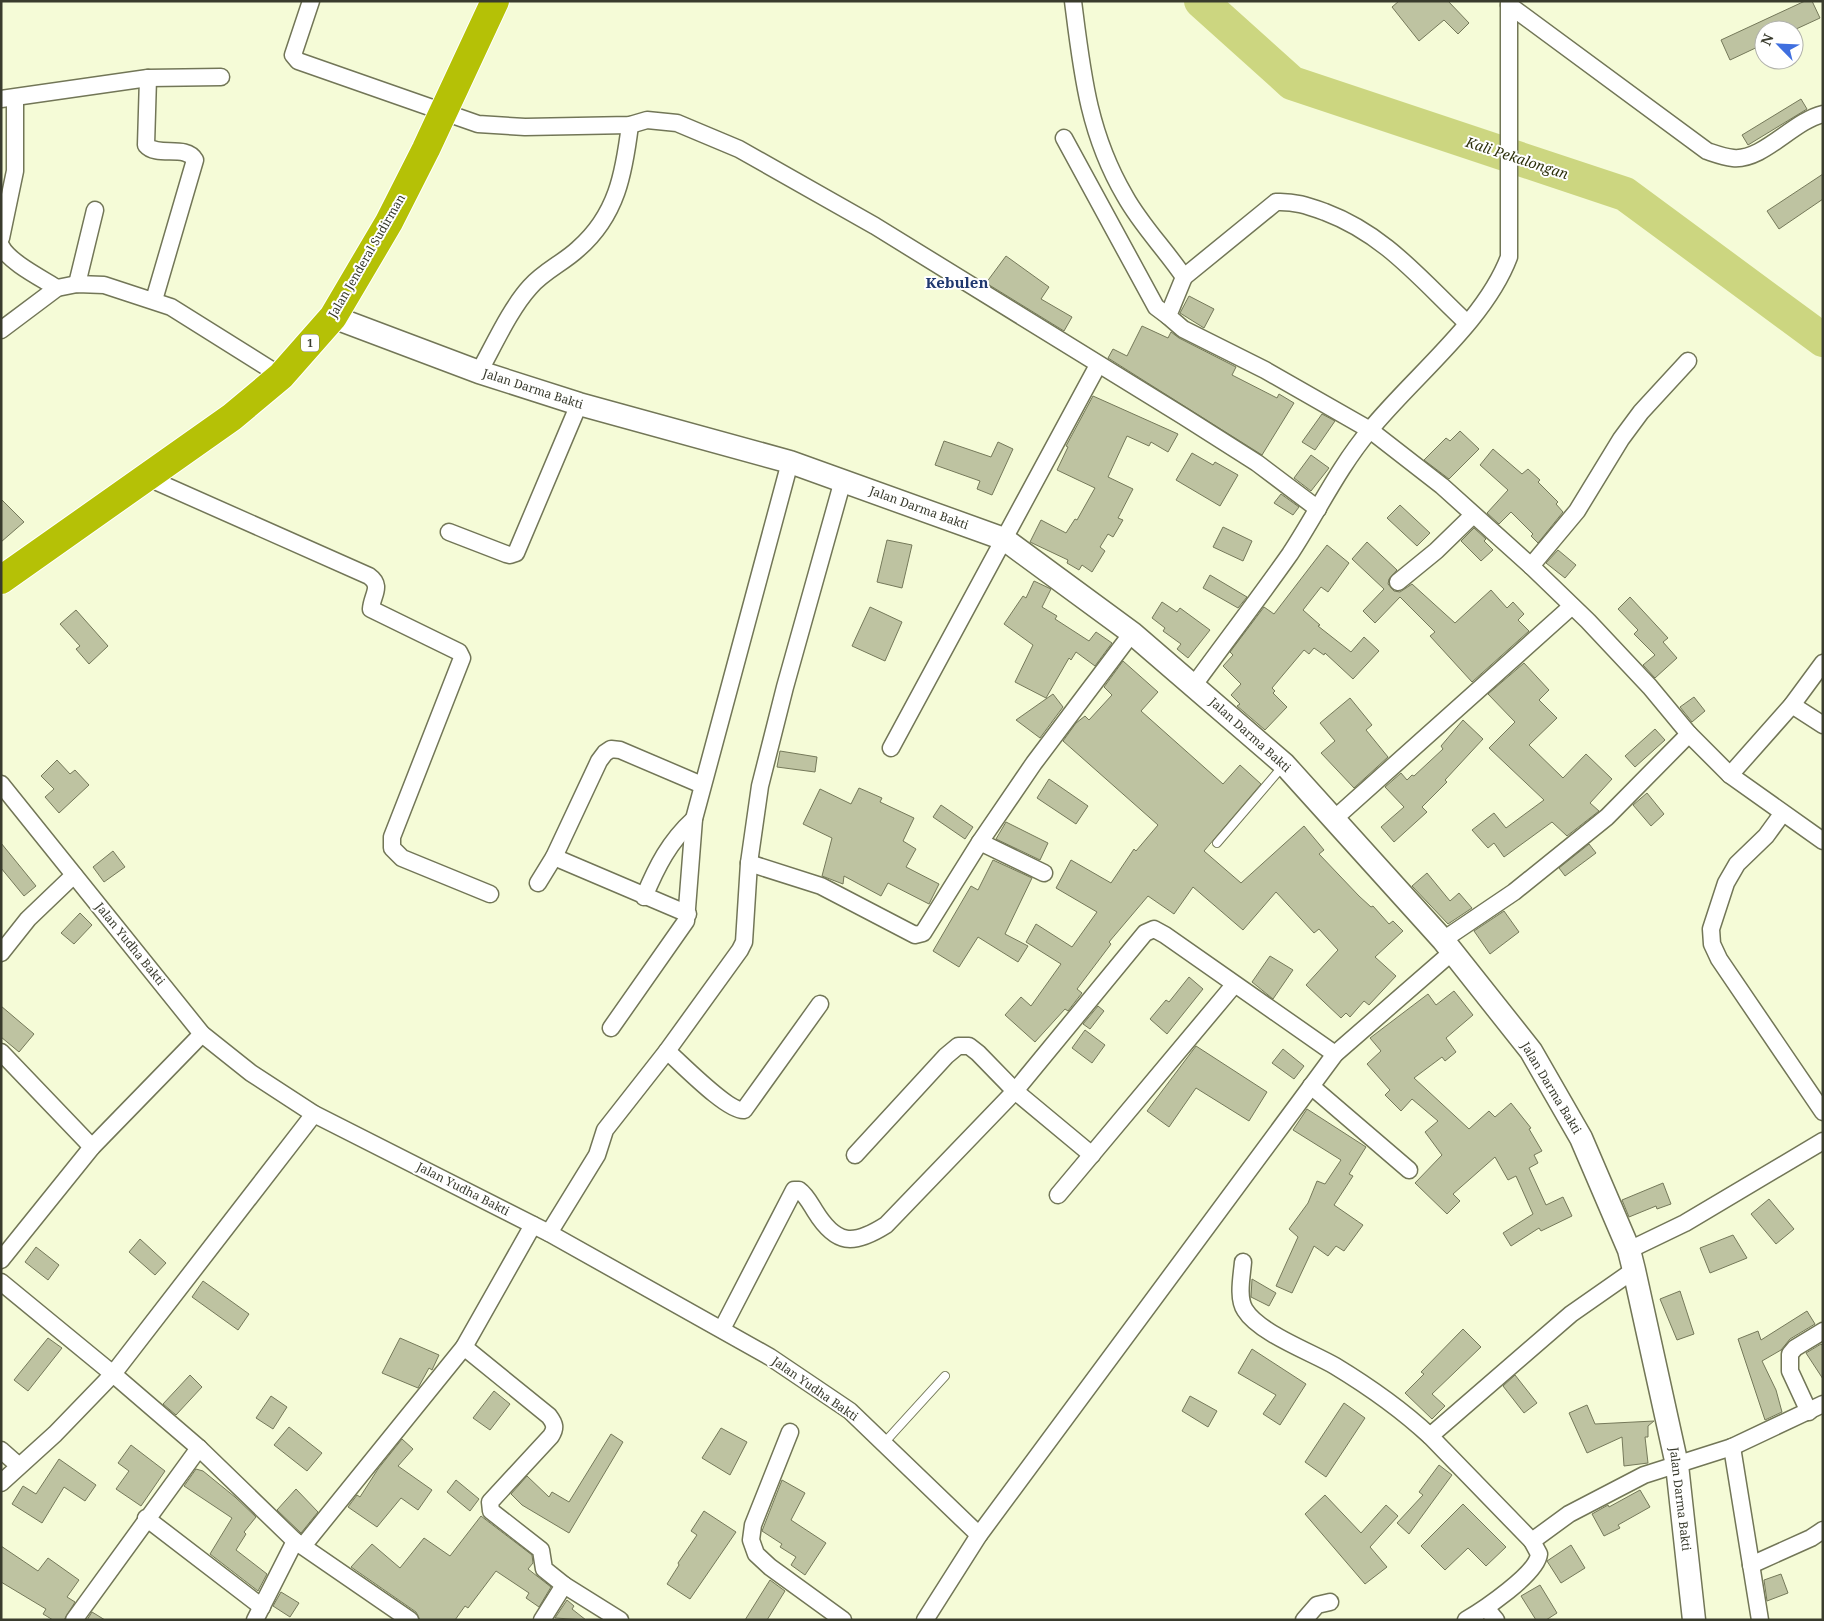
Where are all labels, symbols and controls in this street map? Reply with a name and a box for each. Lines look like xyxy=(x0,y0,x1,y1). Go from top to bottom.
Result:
north arrow xyxy=(1754,20,1804,70)
text: N xyxy=(1756,31,1778,48)
water label: Kali Pekalongan xyxy=(1463,132,1571,183)
street label: Jalan Jenderal Sudirman xyxy=(324,190,409,322)
district label: Kebulen xyxy=(926,272,988,292)
road number: 1 xyxy=(301,334,319,352)
street label: Jalan Darma Bakti xyxy=(480,364,586,413)
street label: Jalan Darma Bakti xyxy=(866,481,971,533)
street label: Jalan Darma Bakti xyxy=(1205,693,1295,776)
street label: Jalan Yudha Bakti xyxy=(91,898,169,989)
street label: Jalan Darma Bakti xyxy=(1517,1038,1586,1137)
street label: Jalan Yudha Bakti xyxy=(413,1157,513,1219)
street label: Jalan Yudha Bakti xyxy=(768,1352,862,1425)
street label: Jalan Darma Bakti xyxy=(1666,1445,1695,1552)

